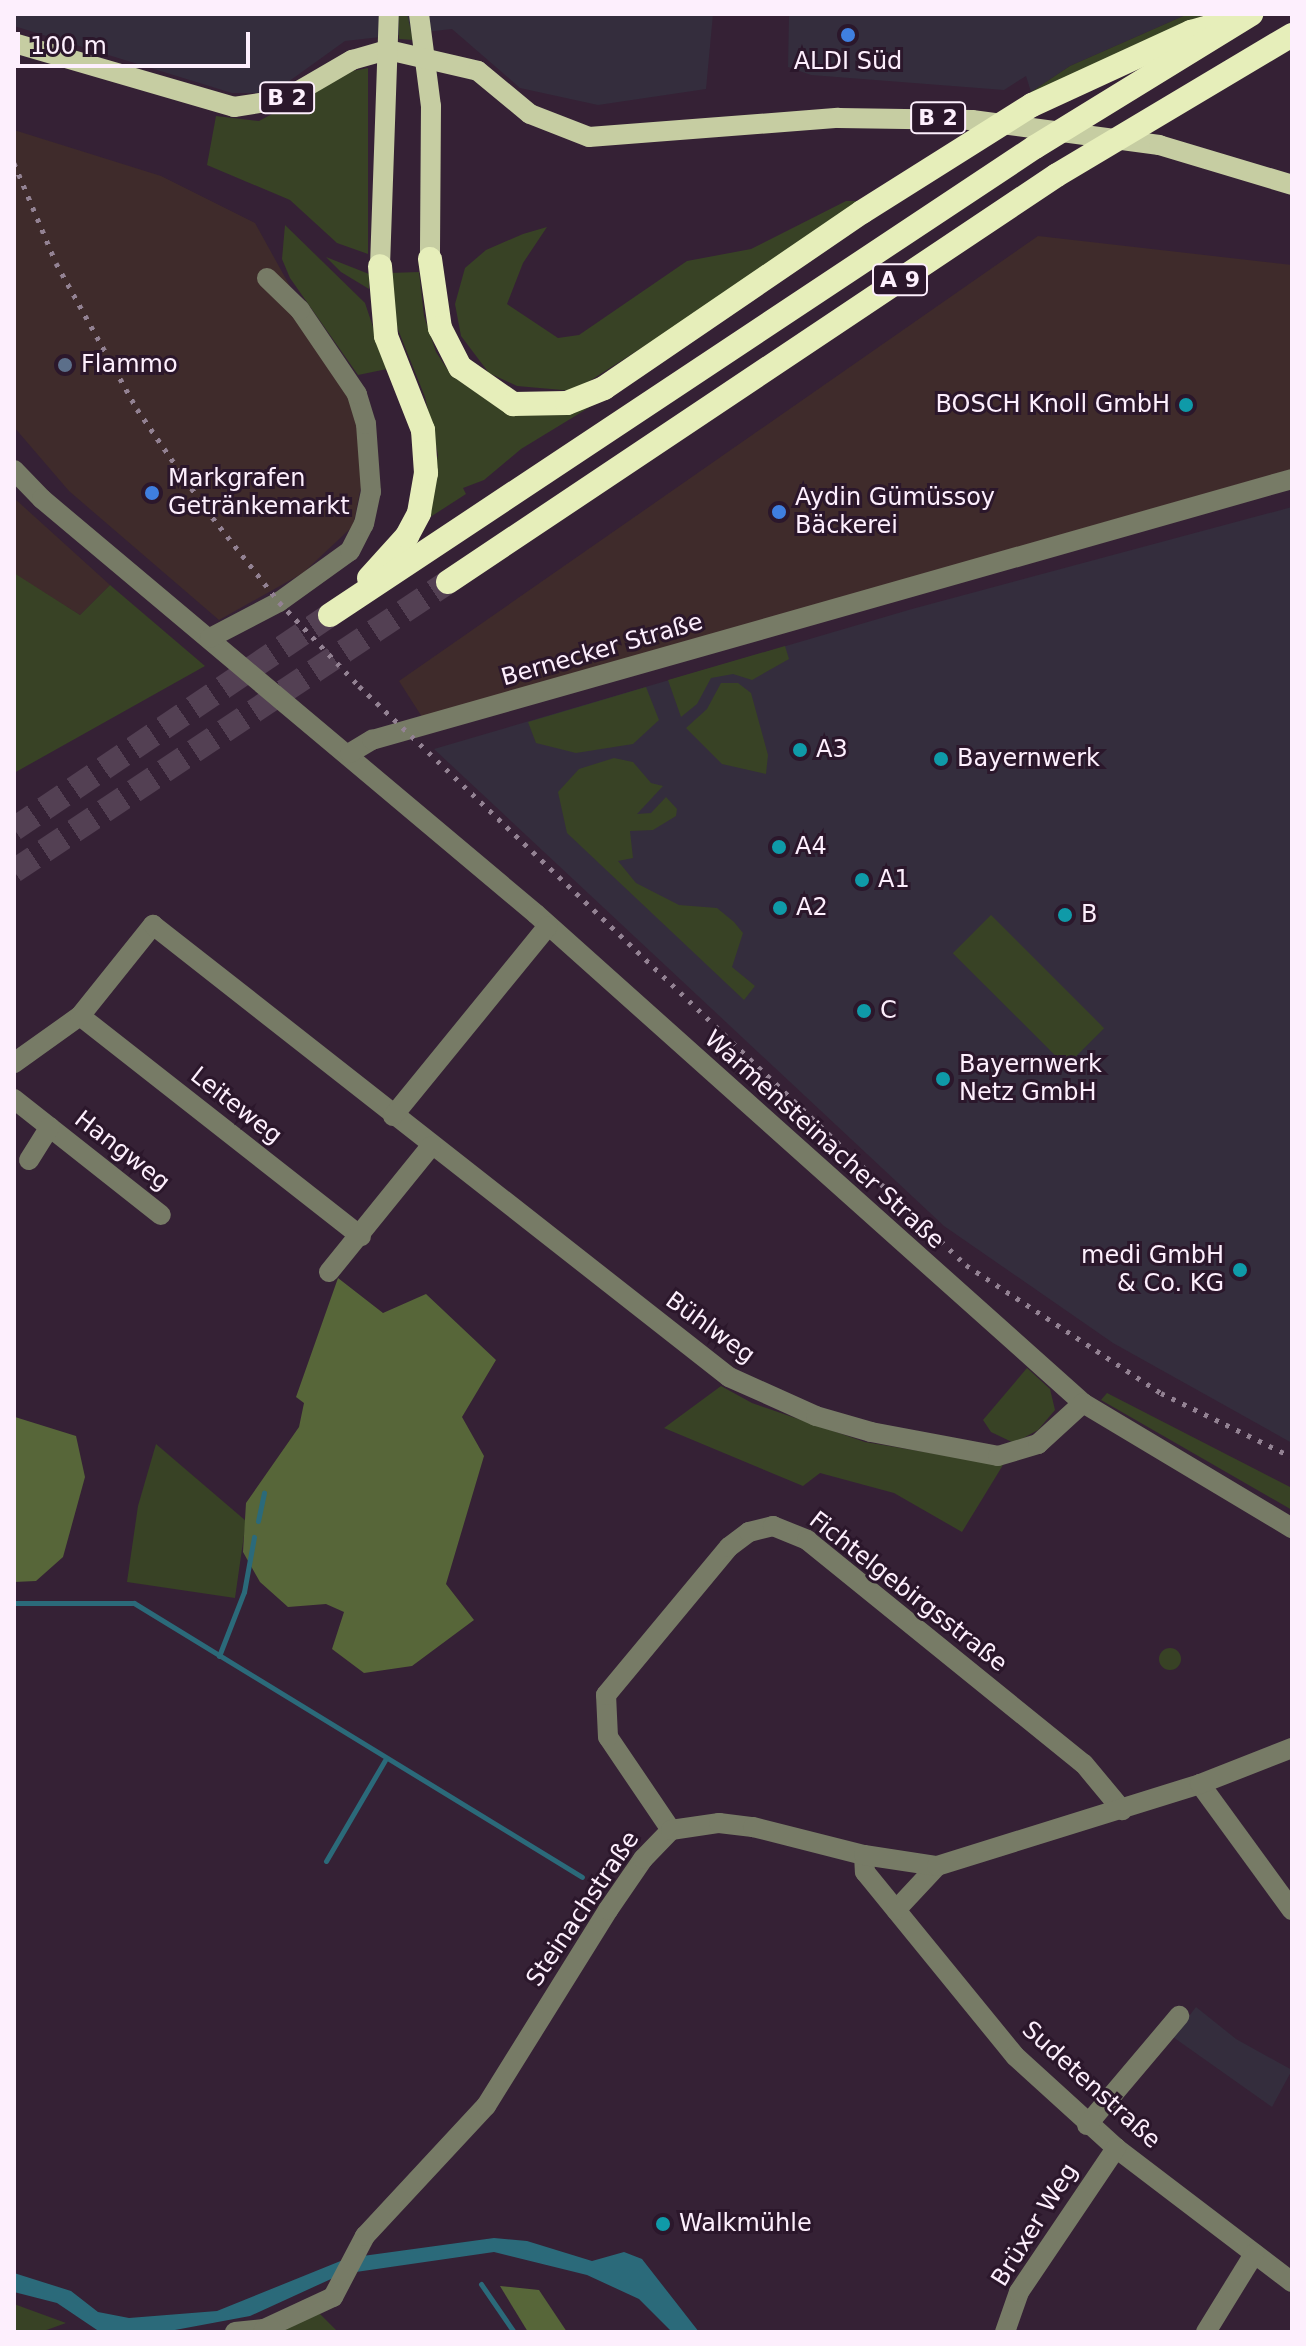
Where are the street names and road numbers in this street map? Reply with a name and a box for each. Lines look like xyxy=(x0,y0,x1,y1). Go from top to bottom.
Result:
road number: B 2 xyxy=(259,80,315,116)
road number: B 2 xyxy=(910,100,966,136)
road number: A 9 xyxy=(872,262,928,298)
street label: Bernecker Straße xyxy=(498,607,706,693)
street label: Warmensteinacher Straße xyxy=(698,1025,950,1255)
street label: Leiteweg xyxy=(185,1061,287,1151)
street label: Hangweg xyxy=(69,1105,175,1197)
street label: Bühlweg xyxy=(660,1286,760,1370)
street label: Fichtelgebirgsstraße xyxy=(803,1506,1013,1678)
street label: Steinachstraße xyxy=(521,1826,645,1992)
street label: Sudetenstraße xyxy=(1016,2015,1166,2155)
street label: Brüxer Weg xyxy=(986,2158,1084,2292)

